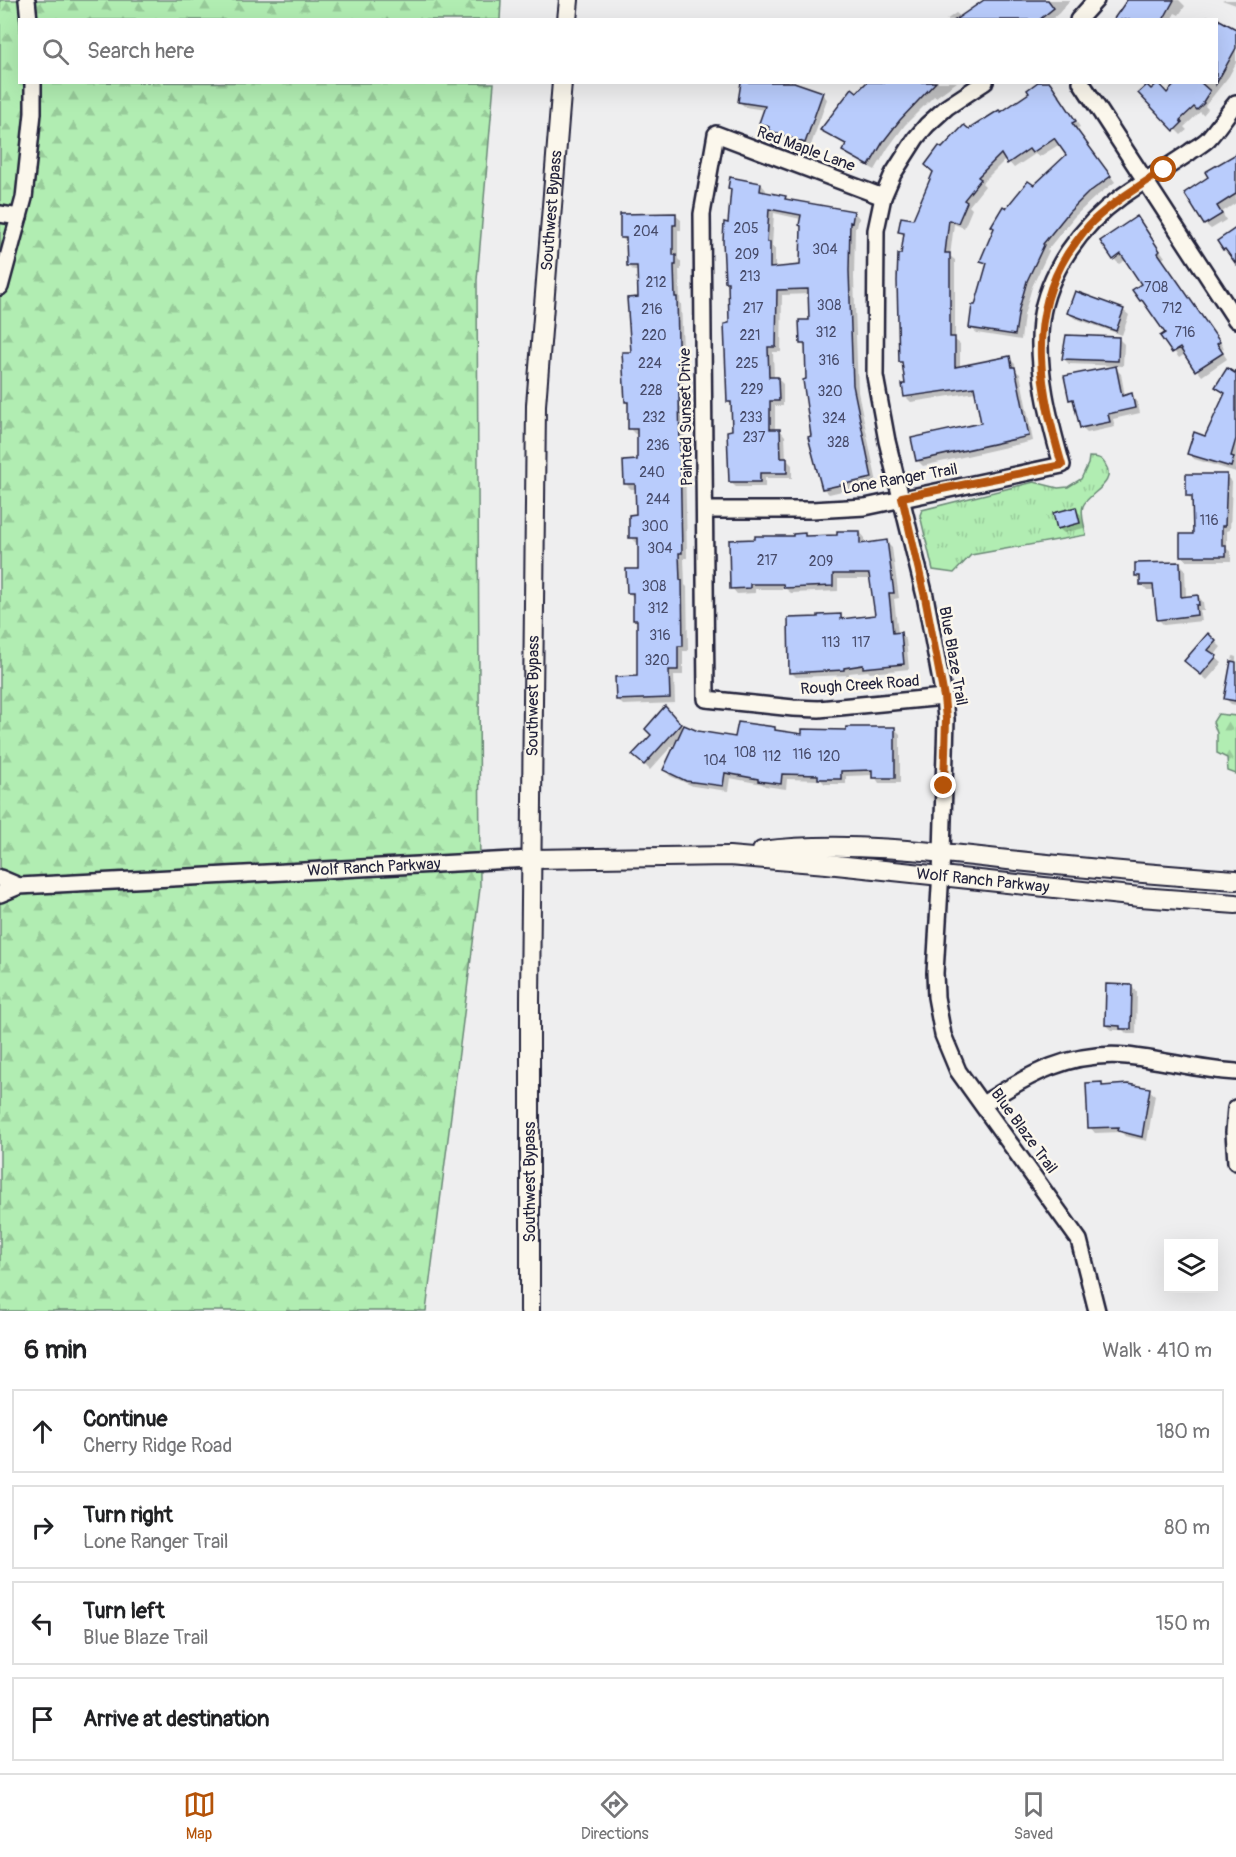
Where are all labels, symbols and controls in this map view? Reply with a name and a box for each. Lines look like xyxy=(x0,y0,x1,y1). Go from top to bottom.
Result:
search box xyxy=(18,18,1218,84)
icon: search xyxy=(39,35,72,68)
text: Search here xyxy=(87,37,194,65)
street label: Red Maple Lane xyxy=(754,122,858,176)
street label: Southwest Bypass xyxy=(537,150,566,272)
route start xyxy=(1150,156,1176,182)
house number: 205 xyxy=(734,220,758,237)
house number: 204 xyxy=(633,223,659,240)
house number: 304 xyxy=(812,241,838,258)
house number: 209 xyxy=(735,246,759,263)
house number: 213 xyxy=(739,268,761,285)
house number: 212 xyxy=(645,274,667,291)
house number: 708 xyxy=(1144,279,1168,296)
house number: 308 xyxy=(817,297,841,314)
house number: 217 xyxy=(743,300,764,317)
house number: 712 xyxy=(1162,300,1183,317)
house number: 216 xyxy=(641,301,663,318)
house number: 312 xyxy=(815,324,837,341)
house number: 716 xyxy=(1174,324,1196,341)
house number: 220 xyxy=(641,327,667,344)
house number: 221 xyxy=(739,327,761,344)
street label: Painted Sunset Drive xyxy=(675,348,697,486)
house number: 316 xyxy=(818,352,840,369)
house number: 224 xyxy=(638,355,662,372)
house number: 225 xyxy=(735,355,759,372)
house number: 229 xyxy=(741,381,763,398)
house number: 228 xyxy=(640,382,662,399)
house number: 320 xyxy=(817,383,843,400)
house number: 232 xyxy=(642,409,666,426)
house number: 233 xyxy=(739,409,763,426)
house number: 324 xyxy=(822,410,846,427)
house number: 237 xyxy=(743,429,766,446)
house number: 328 xyxy=(827,434,849,451)
house number: 236 xyxy=(646,437,670,454)
street label: Lone Ranger Trail xyxy=(841,459,959,499)
house number: 240 xyxy=(639,464,665,481)
house number: 244 xyxy=(646,491,670,508)
house number: 116 xyxy=(1199,512,1219,529)
house number: 300 xyxy=(642,518,668,535)
house number: 304 xyxy=(647,540,673,557)
house number: 217 xyxy=(757,552,778,569)
house number: 209 xyxy=(809,553,833,570)
house number: 308 xyxy=(642,578,666,595)
house number: 312 xyxy=(647,600,669,617)
street label: Blue Blaze Trail xyxy=(934,605,972,707)
house number: 316 xyxy=(649,627,671,644)
house number: 113 xyxy=(822,634,841,651)
house number: 117 xyxy=(852,634,871,651)
street label: Southwest Bypass xyxy=(522,635,544,757)
house number: 320 xyxy=(644,652,670,669)
street label: Rough Creek Road xyxy=(800,671,920,699)
house number: 108 xyxy=(734,744,756,761)
house number: 116 xyxy=(792,746,812,763)
house number: 112 xyxy=(763,748,782,765)
house number: 120 xyxy=(818,748,840,765)
house number: 104 xyxy=(703,752,727,769)
route end xyxy=(930,772,956,798)
street label: Wolf Ranch Parkway xyxy=(307,854,441,881)
street label: Wolf Ranch Parkway xyxy=(915,863,1050,897)
street label: Blue Blaze Trail xyxy=(986,1084,1062,1178)
street label: Southwest Bypass xyxy=(520,1122,540,1242)
map controls xyxy=(1164,1239,1218,1293)
button: layers xyxy=(1164,1239,1218,1293)
text: 6 min xyxy=(24,1334,87,1366)
text: Walk · 410 m xyxy=(1102,1338,1212,1363)
text: Continue xyxy=(83,1405,167,1433)
icon: ahead xyxy=(26,1415,59,1448)
text: 180 m xyxy=(1156,1419,1210,1444)
text: Cherry Ridge Road xyxy=(83,1433,232,1458)
text: Turn right xyxy=(83,1501,173,1529)
icon: right xyxy=(26,1511,59,1544)
text: 80 m xyxy=(1164,1515,1210,1540)
text: Lone Ranger Trail xyxy=(83,1529,229,1554)
text: Turn left xyxy=(83,1597,165,1625)
icon: left xyxy=(26,1607,59,1640)
text: 150 m xyxy=(1156,1611,1210,1636)
text: Blue Blaze Trail xyxy=(83,1625,209,1650)
icon: arrive xyxy=(26,1703,59,1736)
text: Arrive at destination xyxy=(83,1705,269,1733)
tab: Map xyxy=(183,1788,216,1844)
tab: Directions xyxy=(581,1788,649,1844)
tab: Saved xyxy=(1014,1788,1053,1844)

